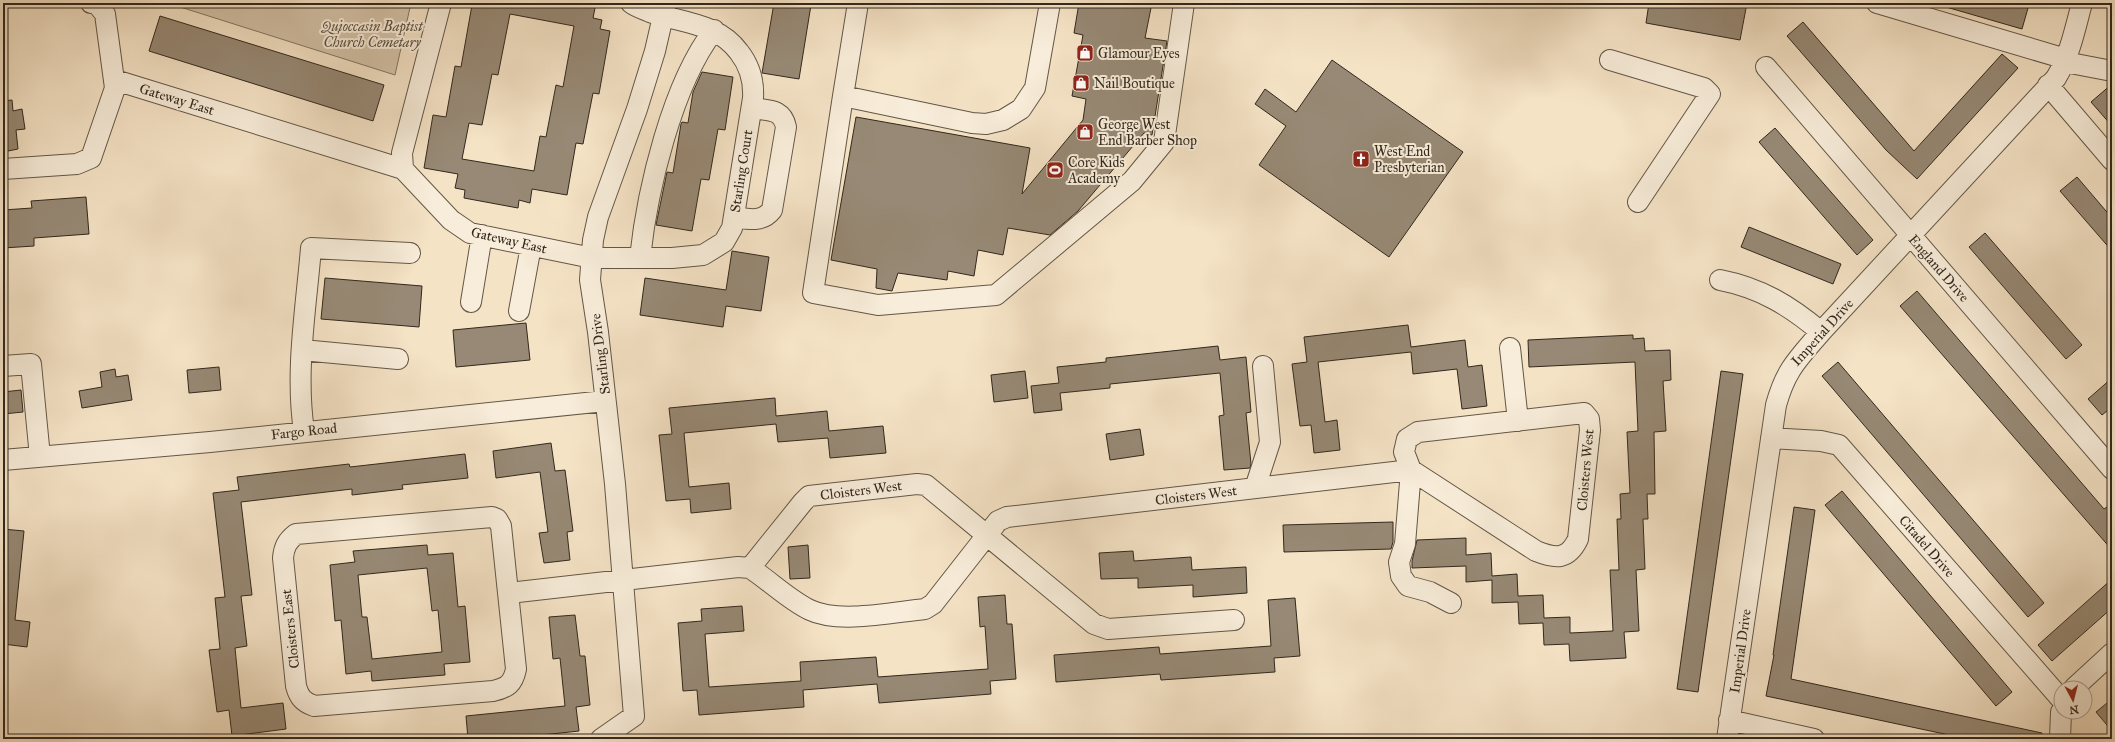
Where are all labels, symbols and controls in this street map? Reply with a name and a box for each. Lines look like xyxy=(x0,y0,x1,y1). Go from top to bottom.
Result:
park label: Quioccasin Baptist Church Cemetary xyxy=(320,18,424,51)
shop icon: Glamour Eyes xyxy=(1075,43,1095,63)
place label: Glamour Eyes xyxy=(1098,45,1180,62)
shop icon: Nail Boutique xyxy=(1071,73,1091,93)
place label: Nail Boutique xyxy=(1094,75,1175,93)
street label: Gateway East xyxy=(137,80,216,119)
place label: George West End Barber Shop xyxy=(1098,116,1197,149)
shop icon: George West End Barber Shop xyxy=(1075,122,1095,142)
street label: Starling Court xyxy=(727,129,756,214)
place label: West End Presbyterian xyxy=(1374,143,1445,176)
church icon: West End Presbyterian xyxy=(1351,149,1371,169)
place label: Core Kids Academy xyxy=(1067,154,1125,187)
sports icon: Core Kids Academy xyxy=(1045,160,1065,180)
street label: Gateway East xyxy=(469,224,549,257)
street label: England Drive xyxy=(1905,231,1973,306)
street label: Imperial Drive xyxy=(1788,295,1857,370)
street label: Starling Drive xyxy=(587,312,614,395)
street label: Fargo Road xyxy=(270,420,338,443)
street label: Cloisters West xyxy=(1573,428,1598,512)
street label: Cloisters West xyxy=(819,477,903,504)
street label: Cloisters West xyxy=(1154,482,1238,509)
street label: Citadel Drive xyxy=(1895,512,1958,581)
street label: Cloisters East xyxy=(278,588,303,669)
street label: Imperial Drive xyxy=(1726,608,1755,694)
north arrow xyxy=(2053,680,2093,720)
text: N xyxy=(2068,702,2080,717)

